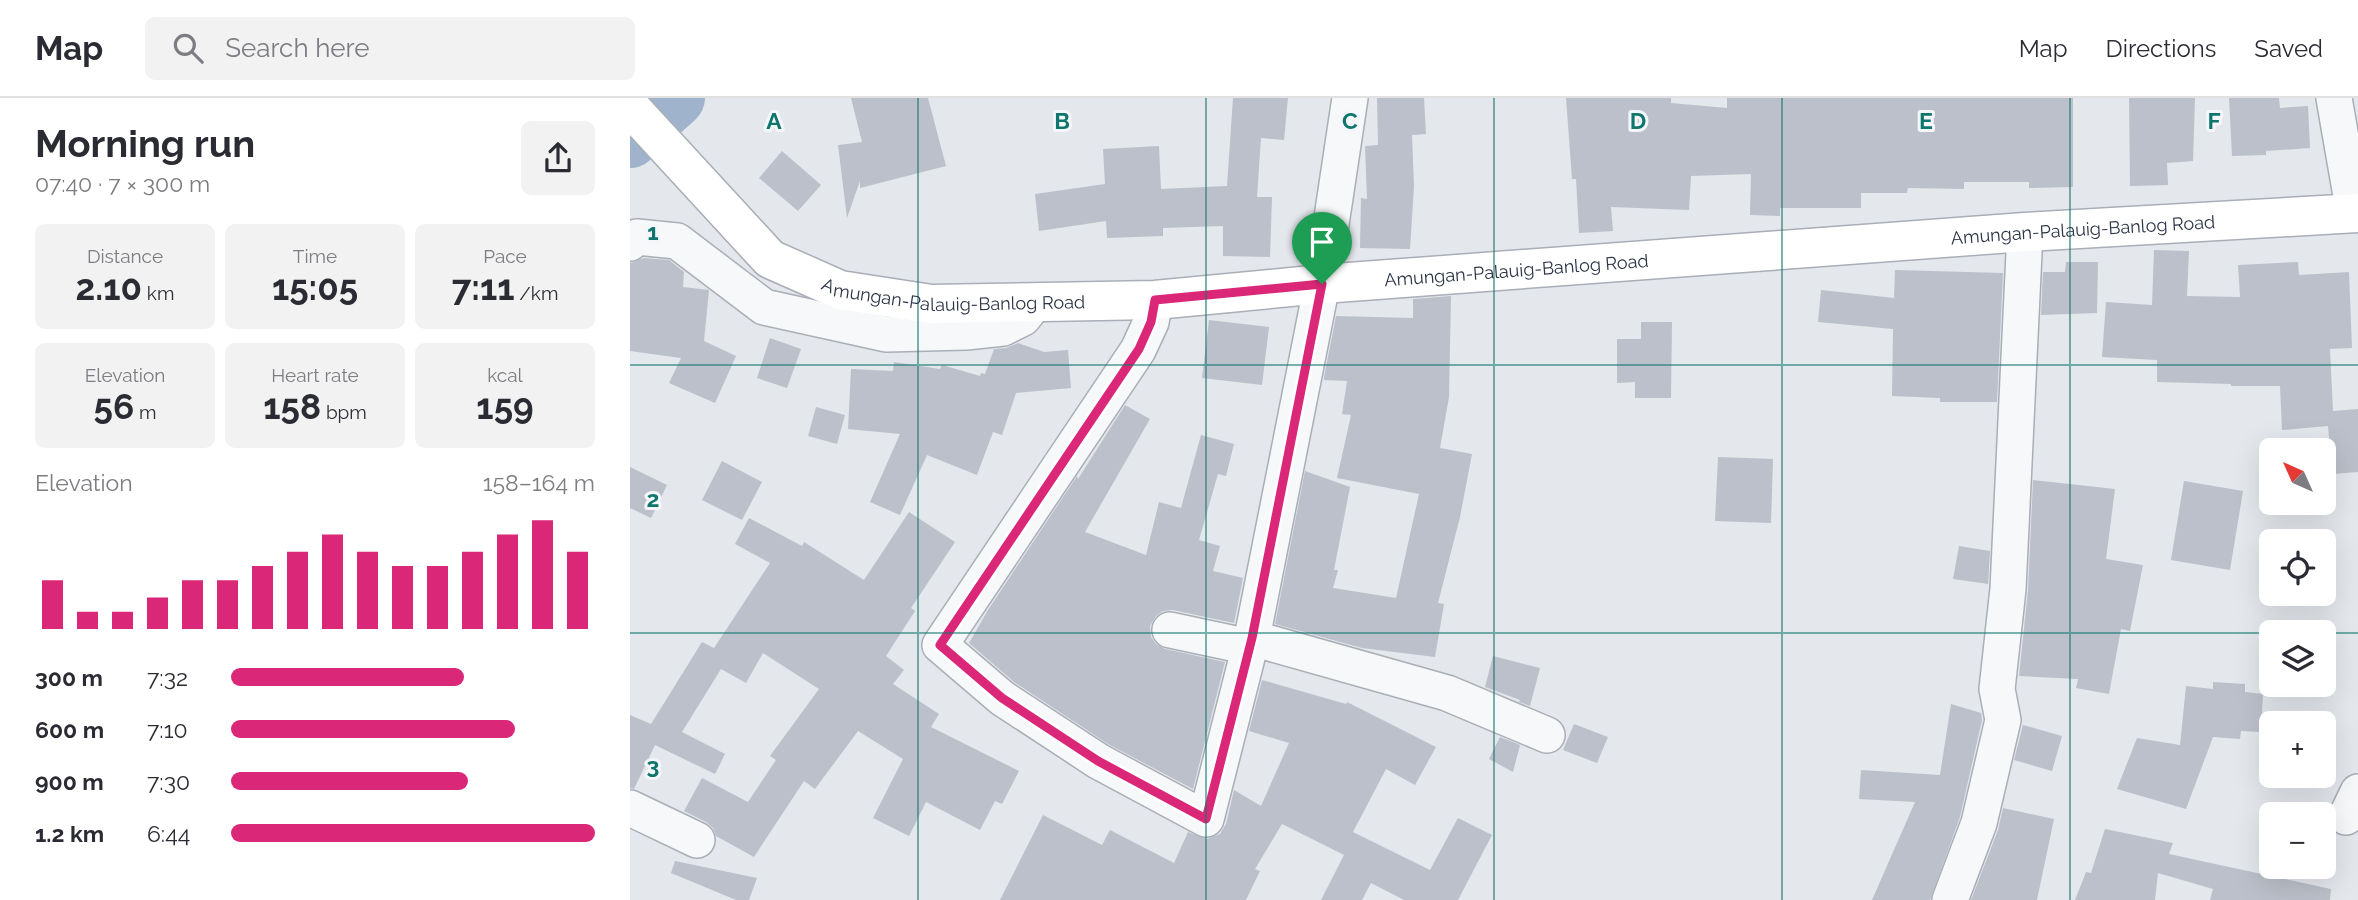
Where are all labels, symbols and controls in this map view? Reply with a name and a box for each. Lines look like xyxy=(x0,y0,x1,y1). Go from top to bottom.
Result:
search box xyxy=(145,17,635,80)
text: Map xyxy=(35,29,103,68)
icon: search xyxy=(169,29,207,67)
text: Search here xyxy=(225,33,370,63)
text: Map xyxy=(2019,34,2068,63)
text: Directions xyxy=(2106,34,2216,63)
text: Saved xyxy=(2254,34,2323,63)
text: A xyxy=(766,107,782,134)
text: B xyxy=(1054,107,1070,134)
text: C xyxy=(1342,107,1358,134)
text: D xyxy=(1630,107,1646,134)
text: E xyxy=(1919,107,1933,134)
text: F xyxy=(2207,107,2221,134)
text: Morning run xyxy=(35,121,255,166)
button: share xyxy=(521,121,595,195)
text: 07:40 · 7 × 300 m xyxy=(35,170,210,197)
street label: Amungan-Palauig-Banlog Road xyxy=(1950,211,2216,248)
pin xyxy=(1292,212,1352,284)
text: 1 xyxy=(647,218,659,245)
icon: arrive xyxy=(1303,223,1341,261)
text: Distance xyxy=(87,245,163,267)
text: Time xyxy=(293,245,337,267)
text: Pace xyxy=(483,245,527,267)
street label: Amungan-Palauig-Banlog Road xyxy=(1384,249,1649,290)
text: 2.10 xyxy=(76,267,142,308)
text: 15:05 xyxy=(272,267,358,308)
text: 7:11 xyxy=(452,267,515,308)
street label: Amungan-Palauig-Banlog Road xyxy=(819,273,1085,315)
text: km xyxy=(142,282,174,304)
text: /km xyxy=(515,282,558,304)
text: Elevation xyxy=(85,364,165,386)
text: Heart rate xyxy=(271,364,359,386)
text: kcal xyxy=(487,364,523,386)
text: 56 xyxy=(94,386,134,427)
text: 158 xyxy=(263,386,321,427)
text: 159 xyxy=(476,386,534,427)
text: m xyxy=(134,401,156,423)
text: bpm xyxy=(321,401,367,423)
north arrow xyxy=(2259,438,2336,514)
map controls xyxy=(2259,438,2336,879)
text: Elevation xyxy=(35,469,133,496)
text: 158–164 m xyxy=(483,469,595,496)
text: 2 xyxy=(647,485,659,512)
button: locate xyxy=(2259,529,2336,606)
button: layers xyxy=(2259,620,2336,697)
text: 300 m xyxy=(35,664,103,691)
text: 7:32 xyxy=(147,664,188,691)
button: + xyxy=(2259,711,2336,788)
text: 600 m xyxy=(35,716,104,743)
text: 7:10 xyxy=(147,716,188,743)
text: 3 xyxy=(647,752,659,779)
text: 900 m xyxy=(35,768,104,795)
text: 7:30 xyxy=(147,768,190,795)
button: − xyxy=(2259,802,2336,879)
text: 1.2 km xyxy=(35,820,104,847)
text: 6:44 xyxy=(147,820,190,847)

